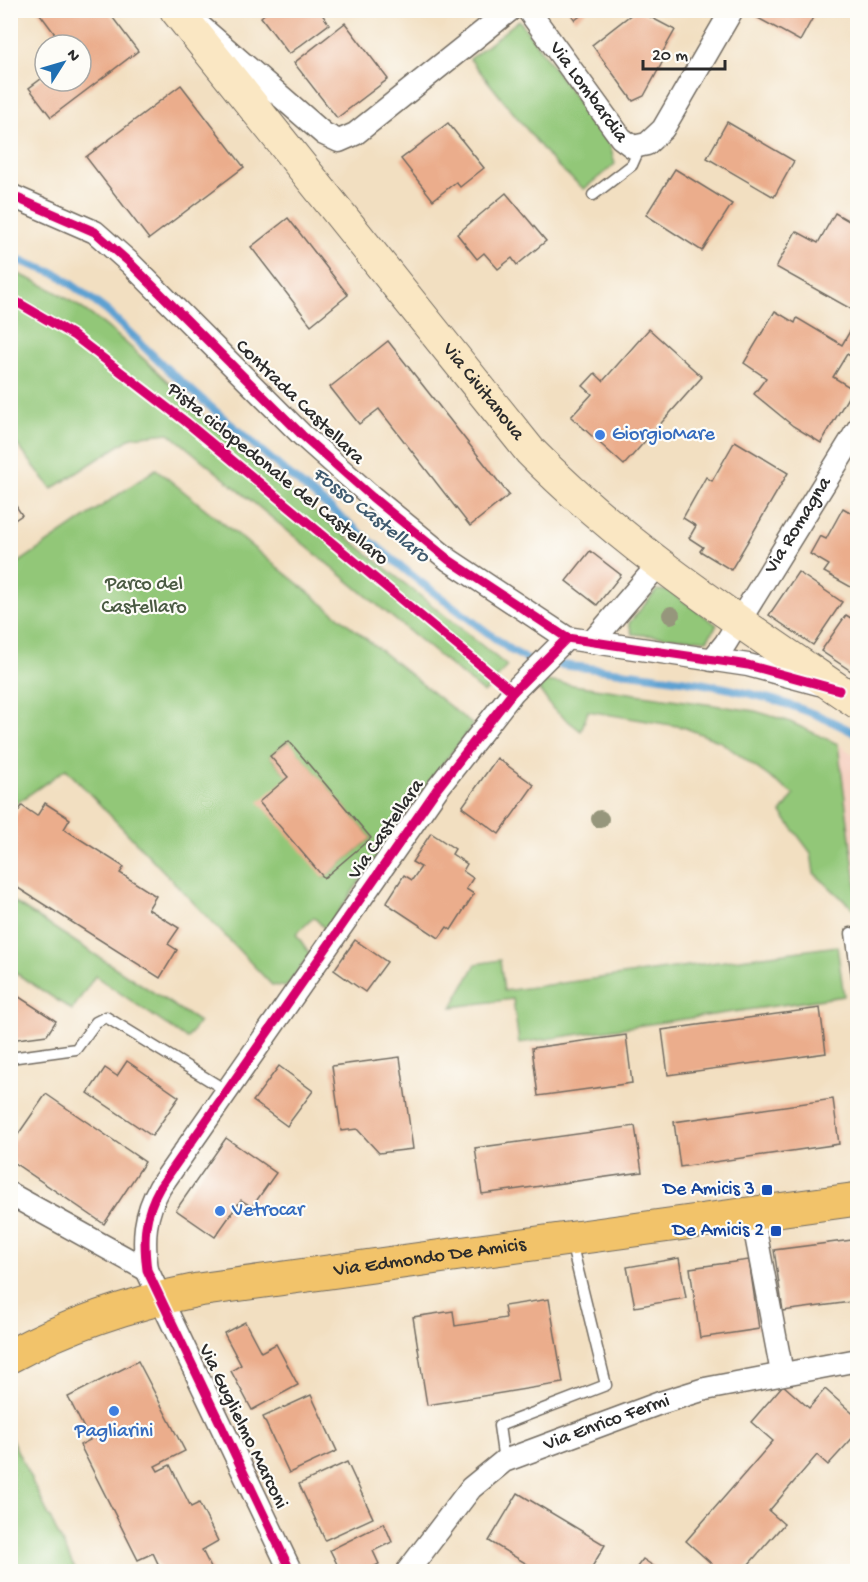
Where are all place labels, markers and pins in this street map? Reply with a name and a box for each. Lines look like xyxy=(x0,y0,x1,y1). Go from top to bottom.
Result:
place label: GiorgioMare xyxy=(612,424,716,447)
marker: GiorgioMare xyxy=(593,428,607,442)
place label: De Amicis 3 xyxy=(661,1179,755,1202)
marker: De Amicis 3 xyxy=(760,1183,774,1197)
place label: Vetrocar xyxy=(231,1200,306,1223)
marker: Vetrocar xyxy=(213,1204,227,1218)
place label: De Amicis 2 xyxy=(671,1220,764,1243)
marker: De Amicis 2 xyxy=(769,1224,783,1238)
marker: Pagliarini xyxy=(107,1404,121,1418)
place label: Pagliarini xyxy=(74,1421,153,1444)

